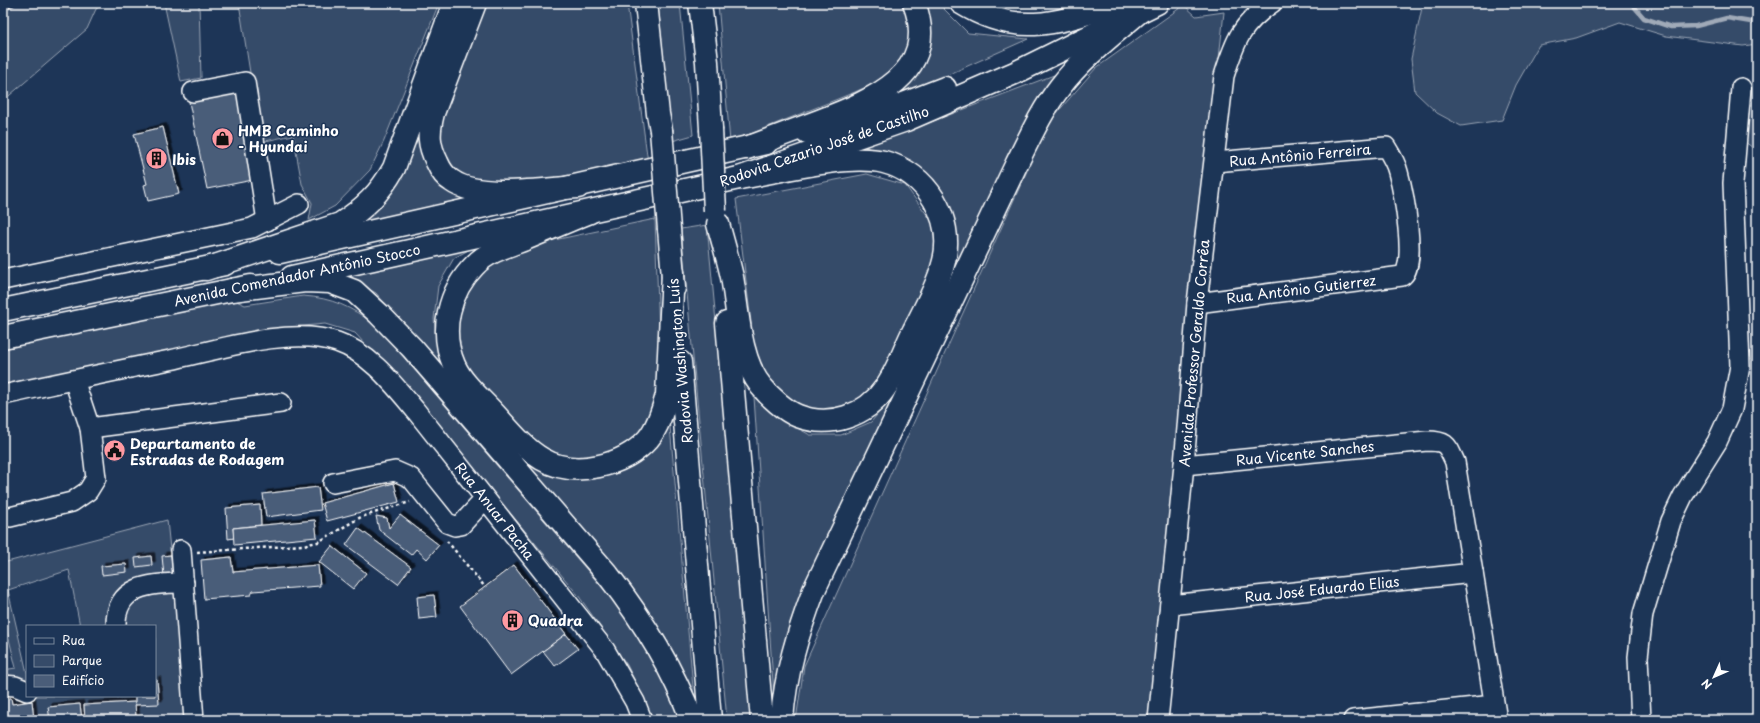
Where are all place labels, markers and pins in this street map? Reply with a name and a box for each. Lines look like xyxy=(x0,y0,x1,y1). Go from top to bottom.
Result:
place label: HMB Caminho - Hyundai xyxy=(238,120,338,157)
shop icon: HMB Caminho - Hyundai xyxy=(210,125,236,151)
building icon: Ibis xyxy=(143,146,169,172)
place label: Ibis xyxy=(172,149,196,170)
place label: Departamento de Estradas de Rodagem xyxy=(130,433,284,470)
public building icon: Departamento de Estradas de Rodagem xyxy=(102,438,128,464)
building icon: Quadra xyxy=(500,607,526,633)
place label: Quadra xyxy=(528,610,583,631)

